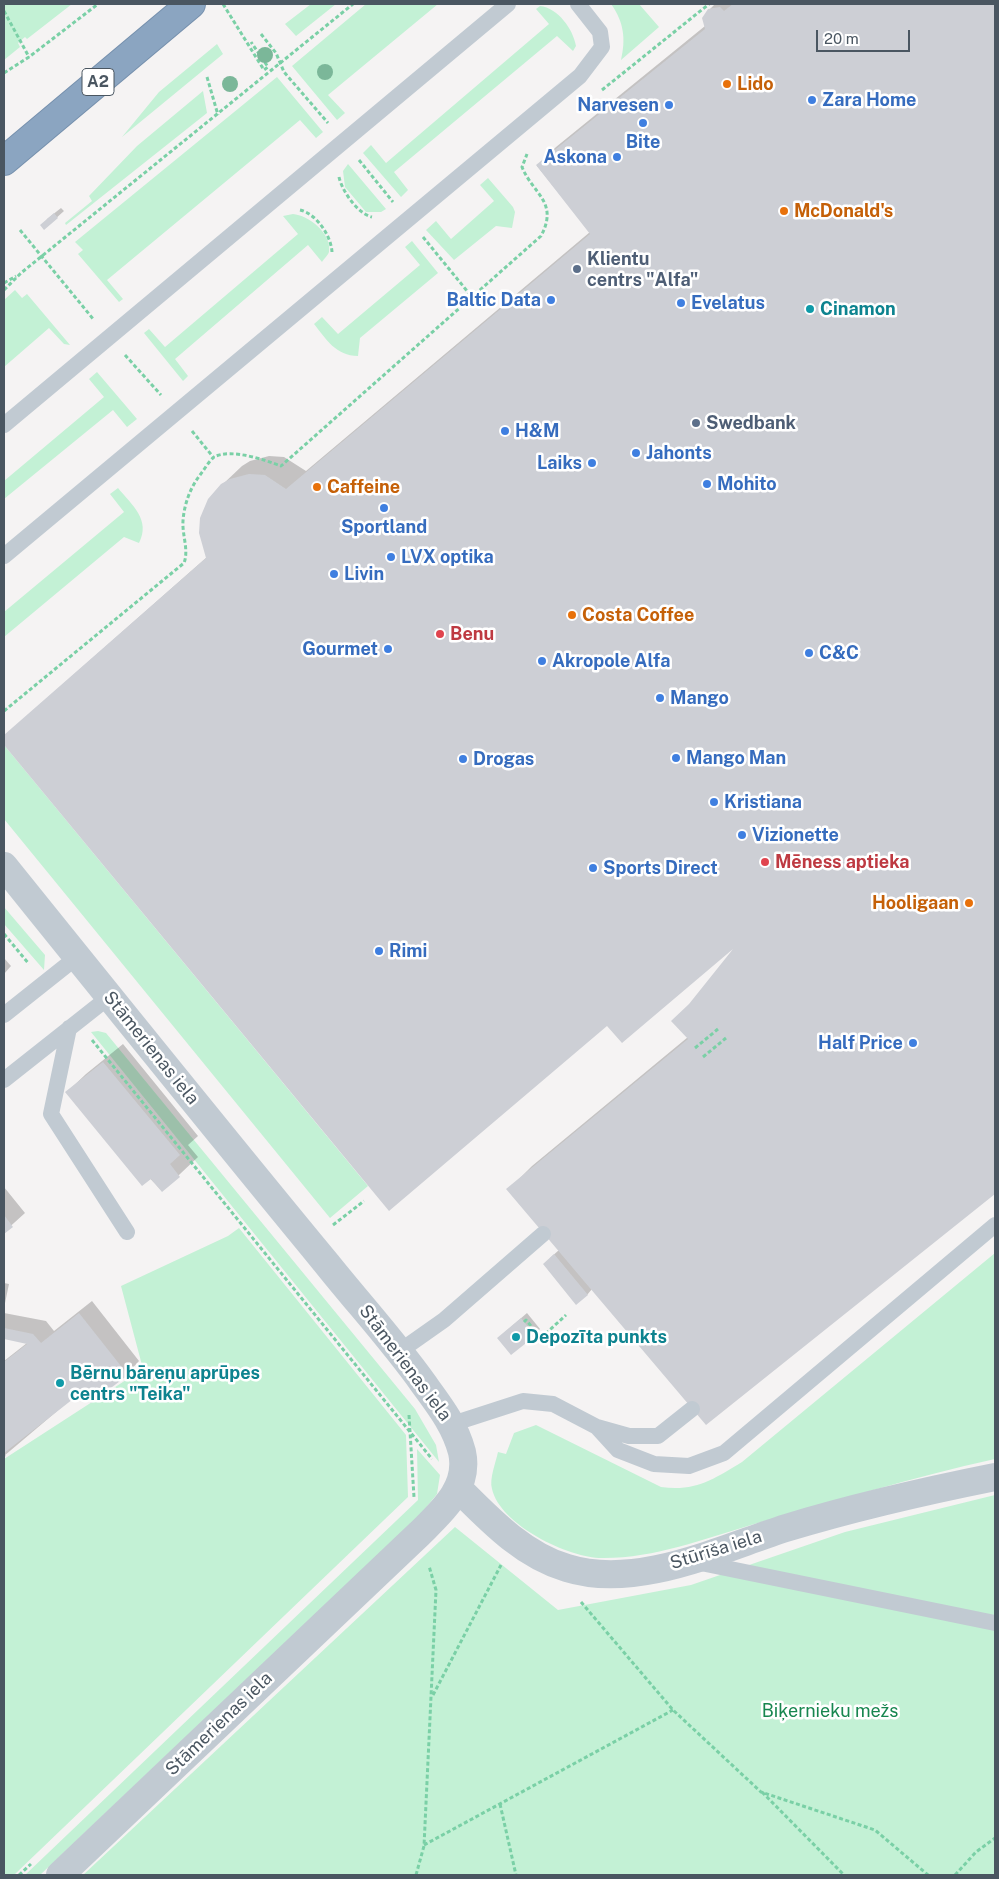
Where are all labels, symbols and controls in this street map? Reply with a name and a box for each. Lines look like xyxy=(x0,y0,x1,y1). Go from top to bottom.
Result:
scale bar xyxy=(819,20,913,52)
text: 20 m xyxy=(824,30,859,47)
road number: A2 xyxy=(82,68,114,95)
place label: Lido xyxy=(737,73,774,95)
marker: Lido xyxy=(721,78,733,90)
place label: Zara Home xyxy=(822,89,916,111)
place label: Narvesen xyxy=(577,94,659,116)
marker: Zara Home xyxy=(806,94,818,106)
marker: Narvesen xyxy=(663,99,675,111)
marker: Bite xyxy=(637,117,649,129)
place label: Bite xyxy=(626,131,660,153)
place label: Askona xyxy=(544,146,607,168)
marker: Askona xyxy=(611,151,623,163)
place label: McDonald's xyxy=(794,200,893,222)
marker: McDonald's xyxy=(778,205,790,217)
place label: Klientu centrs "Alfa" xyxy=(587,248,698,290)
marker: Klientu centrs "Alfa" xyxy=(571,263,583,275)
place label: Baltic Data xyxy=(447,289,541,311)
place label: Evelatus xyxy=(691,292,765,314)
marker: Baltic Data xyxy=(545,294,557,306)
marker: Evelatus xyxy=(675,297,687,309)
place label: Cinamon xyxy=(820,298,896,320)
marker: Cinamon xyxy=(804,303,816,315)
place label: Swedbank xyxy=(706,412,796,434)
marker: Swedbank xyxy=(690,417,702,429)
place label: H&M xyxy=(515,420,559,442)
marker: H&M xyxy=(499,425,511,437)
place label: Jahonts xyxy=(646,442,712,464)
marker: Jahonts xyxy=(630,447,642,459)
place label: Laiks xyxy=(537,452,582,474)
marker: Laiks xyxy=(586,457,598,469)
place label: Mohito xyxy=(717,473,777,495)
place label: Caffeine xyxy=(327,476,400,498)
marker: Mohito xyxy=(701,478,713,490)
marker: Caffeine xyxy=(311,481,323,493)
marker: Sportland xyxy=(378,502,390,514)
place label: Sportland xyxy=(341,516,427,538)
place label: LVX optika xyxy=(401,546,494,568)
marker: LVX optika xyxy=(385,551,397,563)
place label: Livin xyxy=(344,563,384,585)
marker: Livin xyxy=(328,568,340,580)
place label: Costa Coffee xyxy=(582,604,694,626)
marker: Costa Coffee xyxy=(566,609,578,621)
place label: Benu xyxy=(450,623,494,645)
marker: Benu xyxy=(434,628,446,640)
place label: Gourmet xyxy=(302,638,378,660)
place label: C&C xyxy=(819,642,859,664)
marker: Gourmet xyxy=(382,643,394,655)
marker: C&C xyxy=(803,647,815,659)
place label: Akropole Alfa xyxy=(552,650,671,672)
marker: Akropole Alfa xyxy=(536,655,548,667)
place label: Mango xyxy=(670,687,729,709)
marker: Mango xyxy=(654,692,666,704)
place label: Mango Man xyxy=(686,747,786,769)
place label: Drogas xyxy=(473,748,534,770)
marker: Mango Man xyxy=(670,752,682,764)
marker: Drogas xyxy=(457,753,469,765)
place label: Kristiana xyxy=(724,791,802,813)
marker: Kristiana xyxy=(708,796,720,808)
place label: Vizionette xyxy=(752,824,839,846)
marker: Vizionette xyxy=(736,829,748,841)
place label: Mēness aptieka xyxy=(775,851,909,873)
marker: Mēness aptieka xyxy=(759,856,771,868)
place label: Sports Direct xyxy=(603,857,718,879)
marker: Sports Direct xyxy=(587,862,599,874)
place label: Hooligaan xyxy=(872,892,959,914)
marker: Hooligaan xyxy=(963,897,975,909)
place label: Rimi xyxy=(389,940,427,962)
marker: Rimi xyxy=(373,945,385,957)
street label: Stāmerienas iela xyxy=(99,987,203,1109)
place label: Half Price xyxy=(818,1032,903,1054)
marker: Half Price xyxy=(907,1037,919,1049)
street label: Stāmerienas iela xyxy=(354,1301,456,1425)
place label: Depozīta punkts xyxy=(526,1326,667,1348)
marker: Depozīta punkts xyxy=(510,1331,522,1343)
place label: Bērnu bāreņu aprūpes centrs "Teika" xyxy=(70,1362,260,1405)
marker: Bērnu bāreņu aprūpes centrs "Teika" xyxy=(54,1377,66,1389)
street label: Stūrīša iela xyxy=(668,1526,764,1574)
street label: Stāmerienas iela xyxy=(161,1668,277,1780)
park label: Biķernieku mežs xyxy=(762,1700,898,1722)

